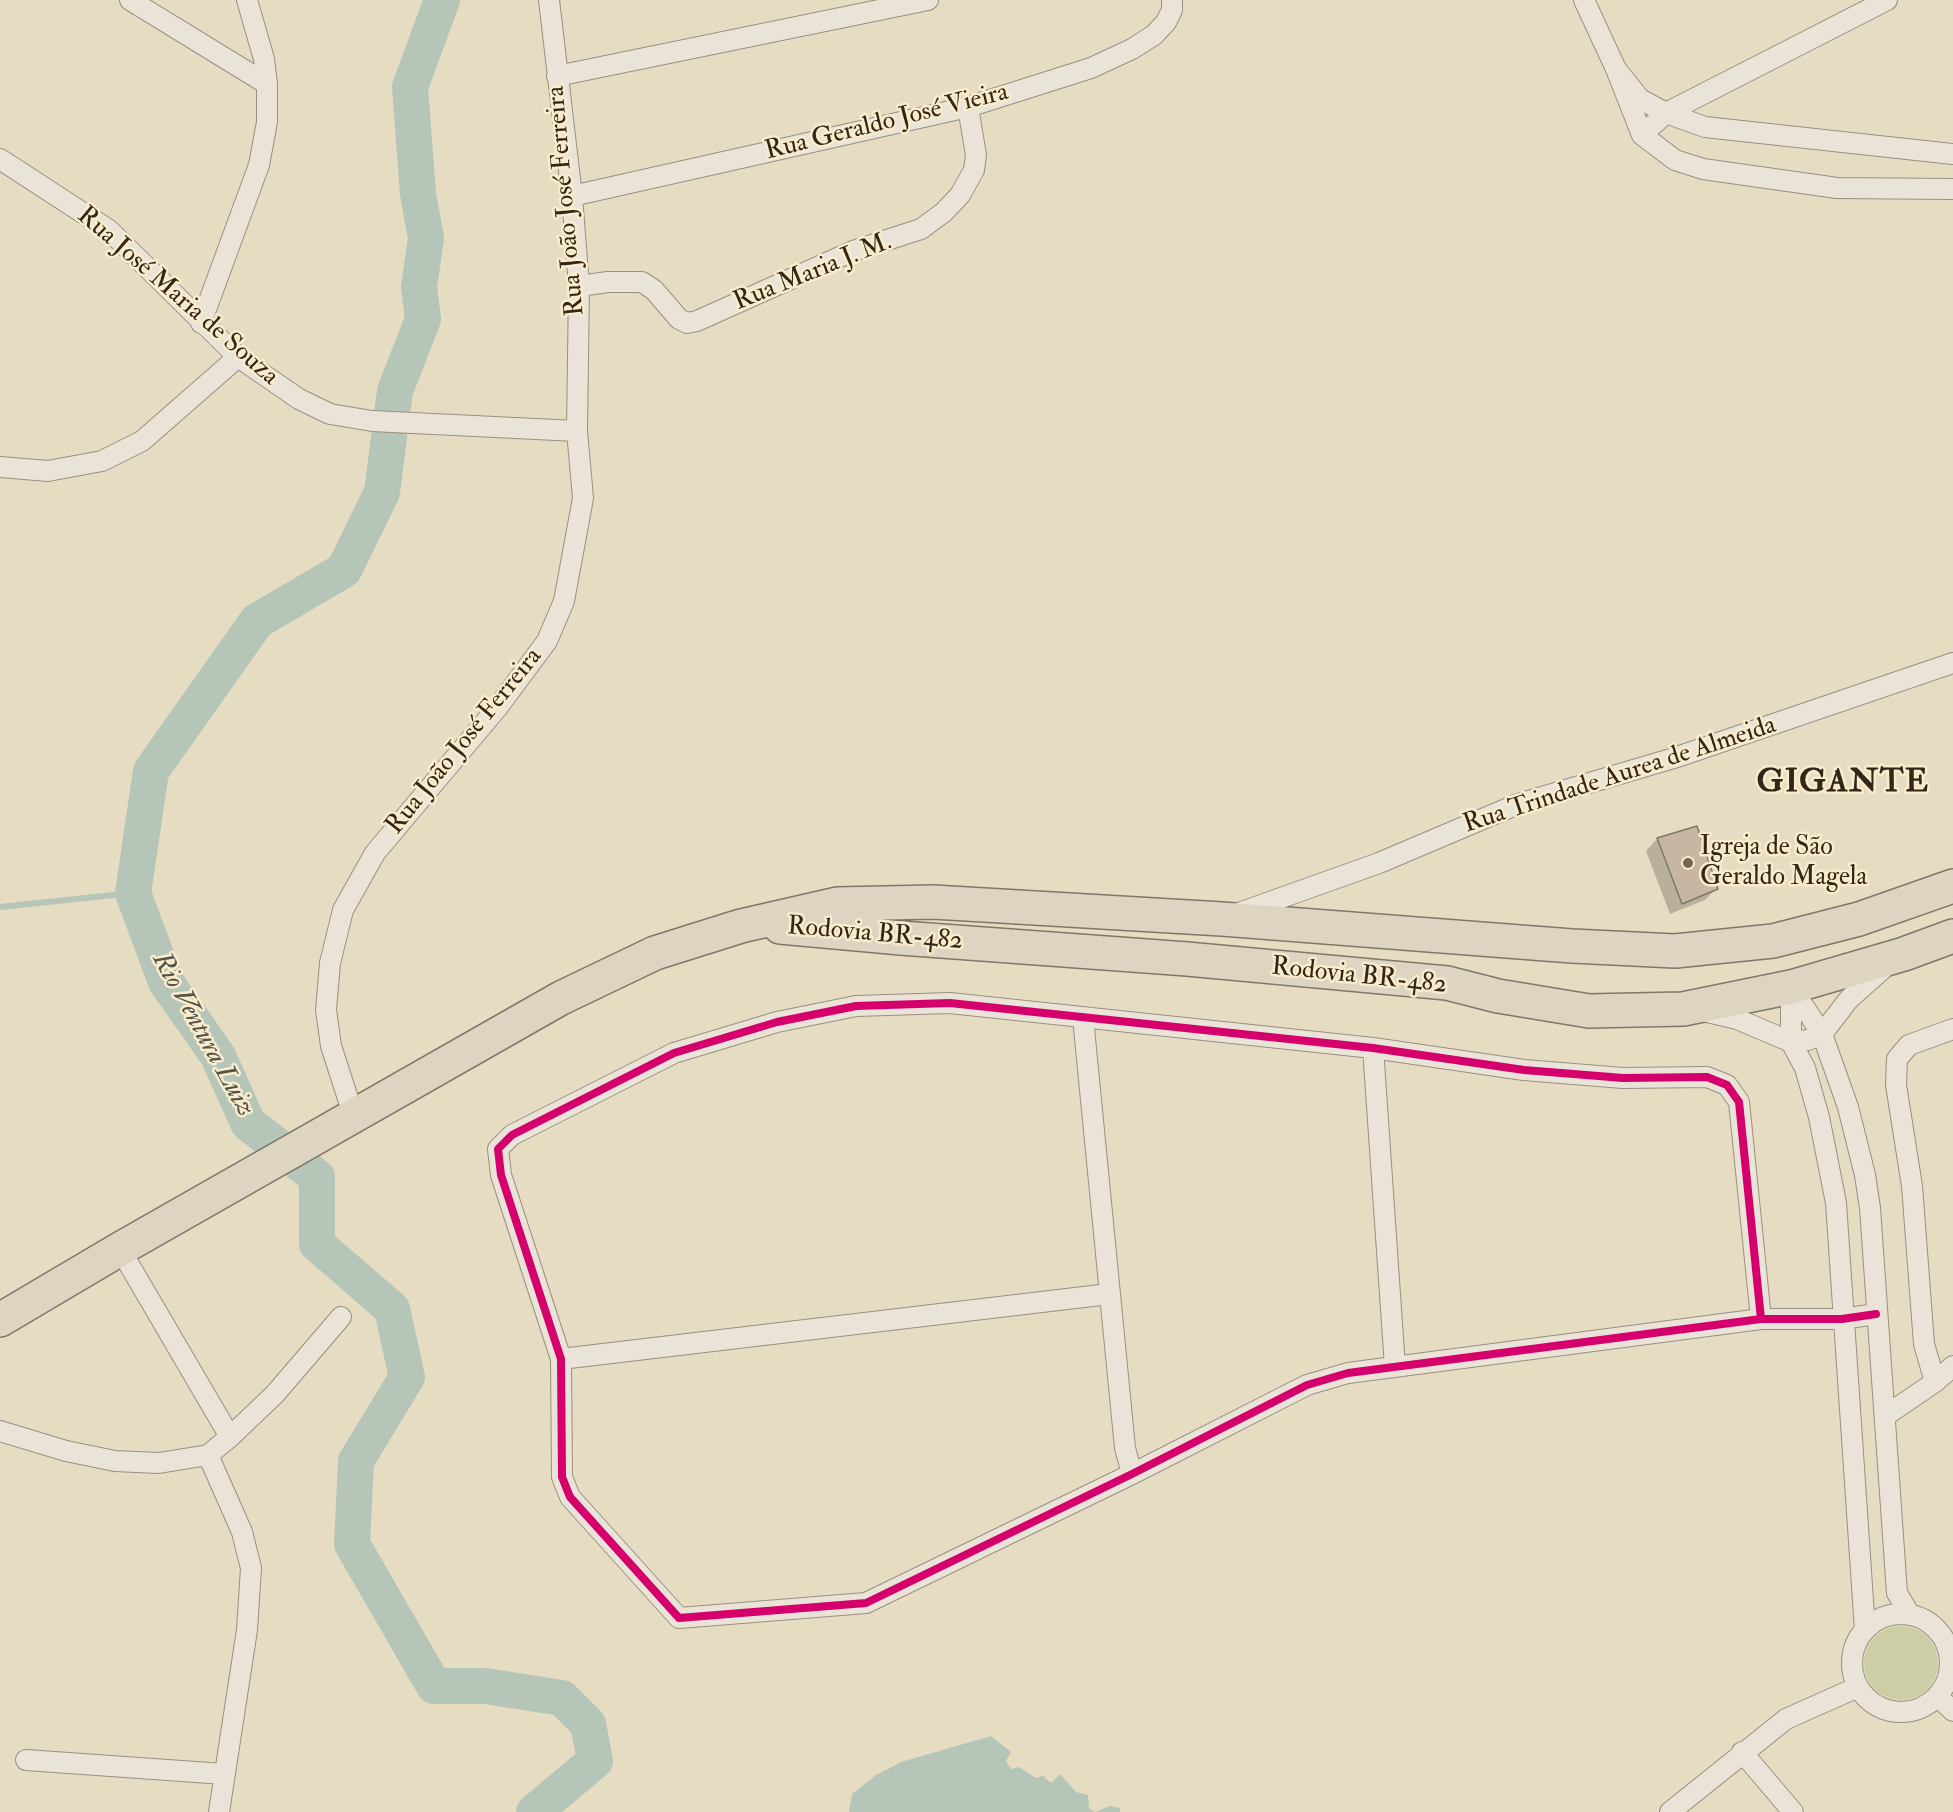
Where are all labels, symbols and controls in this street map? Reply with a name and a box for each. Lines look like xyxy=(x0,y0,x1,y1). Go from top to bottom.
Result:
street label: Rua Geraldo José Vieira xyxy=(762,78,1012,168)
street label: Rua João José Ferreira xyxy=(541,85,593,317)
street label: Rua José Maria de Souza xyxy=(70,201,284,393)
street label: Rua Maria J. M. xyxy=(730,227,896,319)
street label: Rua João José Ferreira xyxy=(380,642,550,842)
street label: Rua Trindade Aurea de Almeida xyxy=(1460,711,1780,841)
district label: GIGANTE xyxy=(1757,765,1929,803)
place label: Igreja de São Geraldo Magela xyxy=(1700,832,1867,894)
marker: Igreja de São Geraldo Magela xyxy=(1681,856,1695,870)
street label: Rodovia BR-482 xyxy=(786,912,964,958)
water label: Rio Ventura Luiz xyxy=(144,947,260,1123)
street label: Rodovia BR-482 xyxy=(1270,952,1448,1002)

